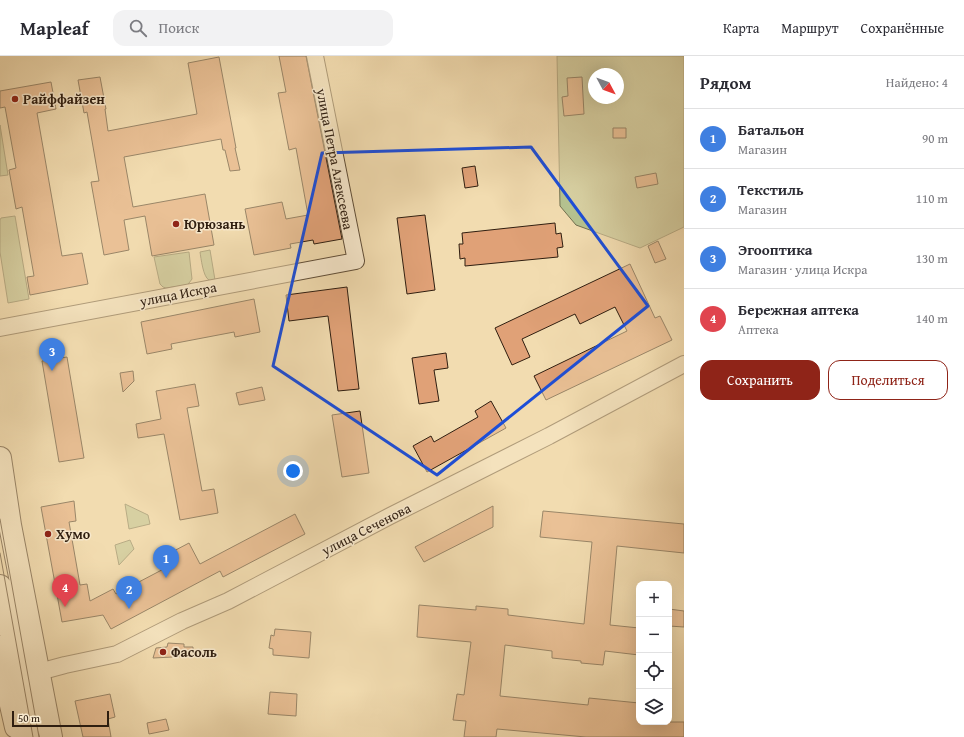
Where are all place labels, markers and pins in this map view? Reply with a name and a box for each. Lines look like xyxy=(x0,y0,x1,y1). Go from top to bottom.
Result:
place label: Райффайзен xyxy=(23,89,105,109)
marker: Райффайзен xyxy=(10,94,20,104)
place label: Юрюзань xyxy=(184,214,246,234)
marker: Юрюзань xyxy=(171,219,181,229)
pin: 3 xyxy=(39,338,65,371)
place label: Хумо xyxy=(56,524,91,544)
marker: Хумо xyxy=(43,529,53,539)
pin: 1 xyxy=(153,545,179,578)
pin: 4 xyxy=(52,574,78,607)
pin: 2 xyxy=(116,576,142,609)
place label: Фасоль xyxy=(171,642,217,662)
marker: Фасоль xyxy=(158,647,168,657)

